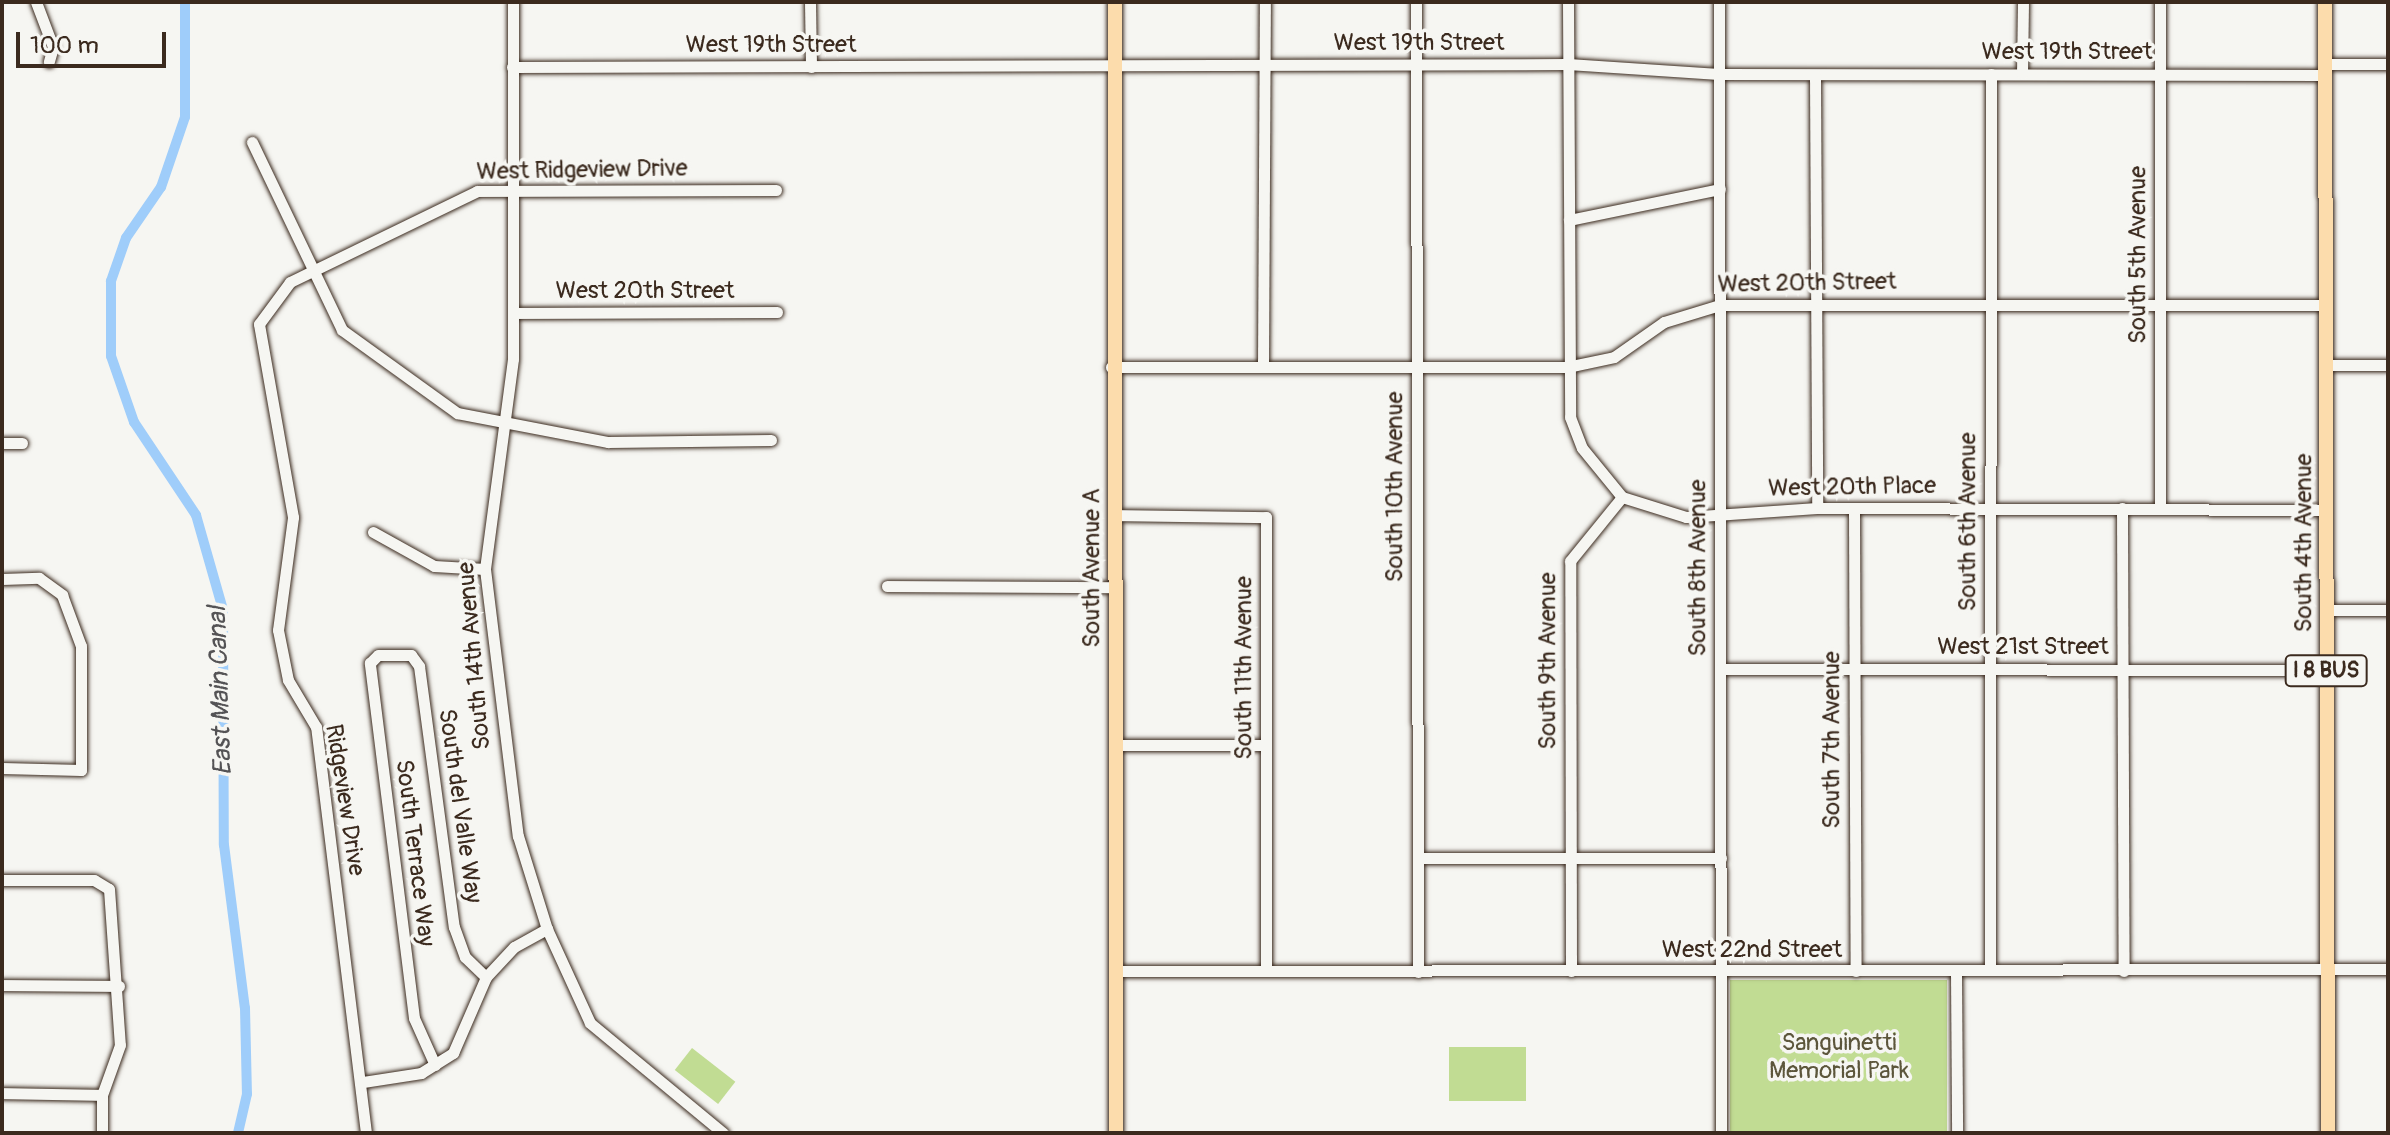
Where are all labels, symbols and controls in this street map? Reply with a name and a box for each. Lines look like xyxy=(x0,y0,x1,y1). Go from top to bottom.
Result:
scale bar xyxy=(20,16,170,66)
street label: West 19th Street xyxy=(1334,29,1504,57)
text: 100 m xyxy=(30,31,99,60)
street label: West 19th Street xyxy=(686,31,856,59)
street label: West 19th Street xyxy=(1982,38,2152,66)
street label: West Ridgeview Drive xyxy=(476,154,688,186)
street label: South 5th Avenue xyxy=(2124,166,2152,344)
street label: West 20th Street xyxy=(1717,267,1897,299)
street label: West 20th Street xyxy=(556,277,734,305)
street label: South 10th Avenue xyxy=(1381,392,1409,582)
street label: South 6th Avenue xyxy=(1954,433,1982,611)
street label: South 4th Avenue xyxy=(2290,454,2318,632)
street label: West 20th Place xyxy=(1768,471,1936,503)
street label: South 8th Avenue xyxy=(1684,479,1712,657)
street label: South Avenue A xyxy=(1078,488,1106,648)
street label: South 14th Avenue xyxy=(451,561,497,751)
street label: South 9th Avenue xyxy=(1534,572,1562,750)
street label: South 11th Avenue xyxy=(1230,576,1258,760)
water label: East Main Canal xyxy=(202,606,240,776)
street label: West 21st Street xyxy=(1937,633,2109,661)
street label: South 7th Avenue xyxy=(1818,651,1846,829)
road number: I 8 BUS xyxy=(2284,653,2368,689)
street label: South del Valle Way xyxy=(432,707,488,905)
street label: Ridgeview Drive xyxy=(319,722,371,878)
street label: South Terrace Way xyxy=(389,758,441,948)
street label: West 22nd Street xyxy=(1662,936,1842,964)
park label: Sanguinetti Memorial Park xyxy=(1769,1029,1909,1085)

